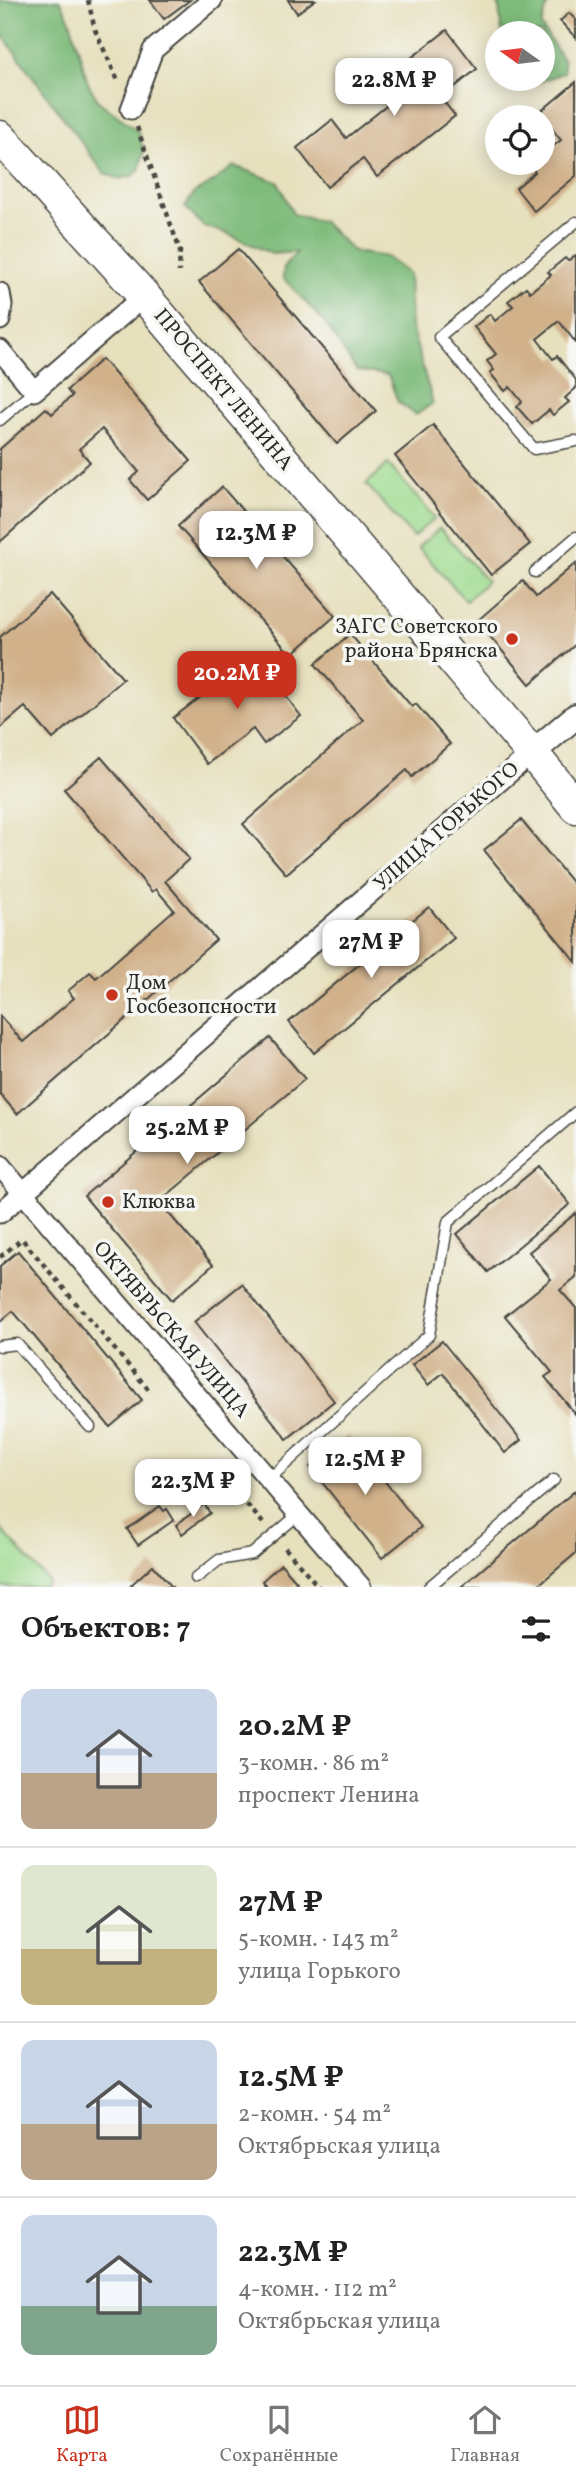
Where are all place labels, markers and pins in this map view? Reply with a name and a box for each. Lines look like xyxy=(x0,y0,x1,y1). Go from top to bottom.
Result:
pin: 22.8M ₽ xyxy=(329,58,459,118)
pin: 12.3M ₽ xyxy=(191,512,321,571)
place label: ЗАГС Советского района Брянска xyxy=(335,613,498,666)
marker: ЗАГС Советского района Брянска xyxy=(504,631,520,647)
pin: 20.2M ₽ xyxy=(172,652,302,711)
pin: 27M ₽ xyxy=(322,920,420,980)
place label: Дом Госбезопсности xyxy=(126,969,277,1022)
marker: Дом Госбезопсности xyxy=(104,987,120,1003)
pin: 25.2M ₽ xyxy=(122,1106,252,1166)
place label: Клюква xyxy=(122,1188,196,1217)
marker: Клюква xyxy=(100,1194,116,1210)
pin: 12.5M ₽ xyxy=(300,1438,430,1497)
pin: 22.3M ₽ xyxy=(128,1460,258,1519)

